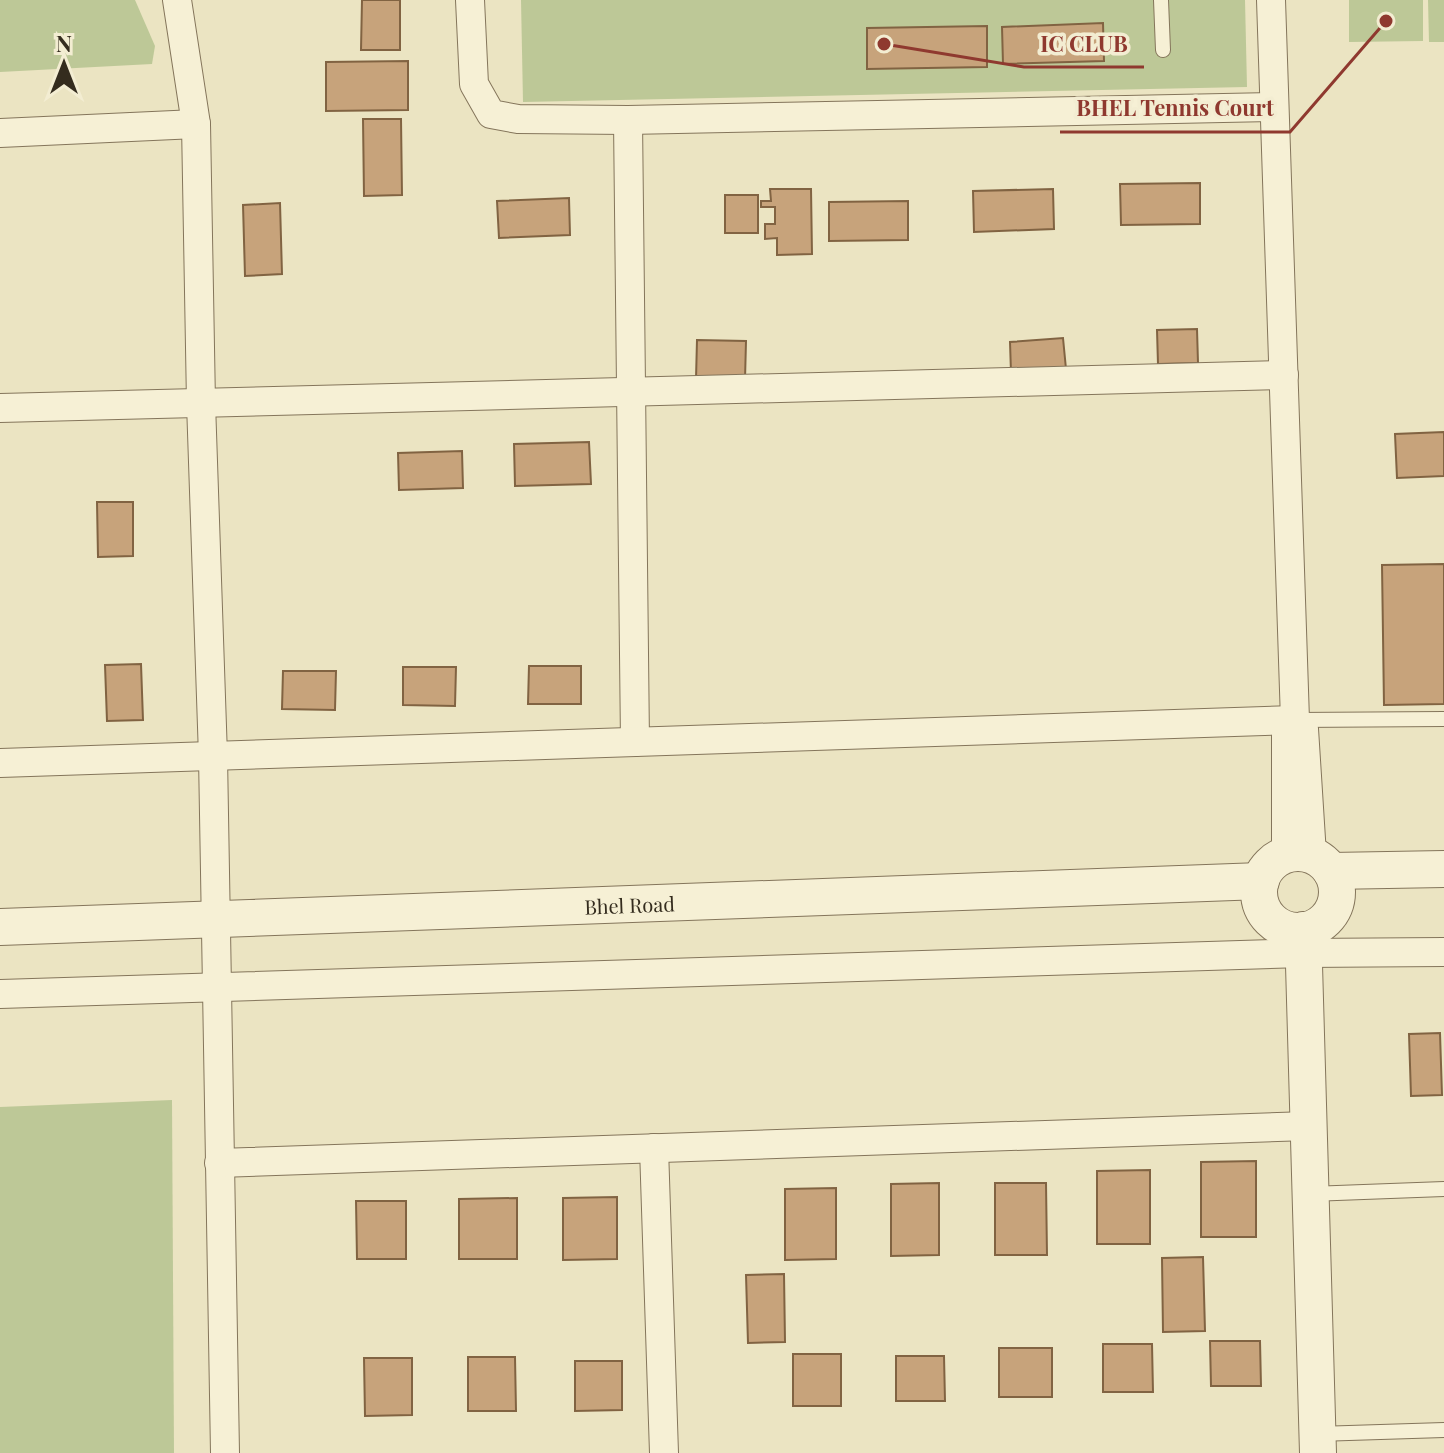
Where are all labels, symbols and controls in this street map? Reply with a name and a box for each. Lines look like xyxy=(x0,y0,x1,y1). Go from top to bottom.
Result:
callout: IC CLUB xyxy=(1024,21,1144,67)
north arrow xyxy=(24,24,104,104)
text: N xyxy=(56,28,72,58)
text: IC CLUB xyxy=(1040,28,1128,58)
callout: BHEL Tennis Court xyxy=(1060,86,1290,132)
text: BHEL Tennis Court xyxy=(1076,92,1274,122)
street label: Bhel Road xyxy=(584,889,676,919)

